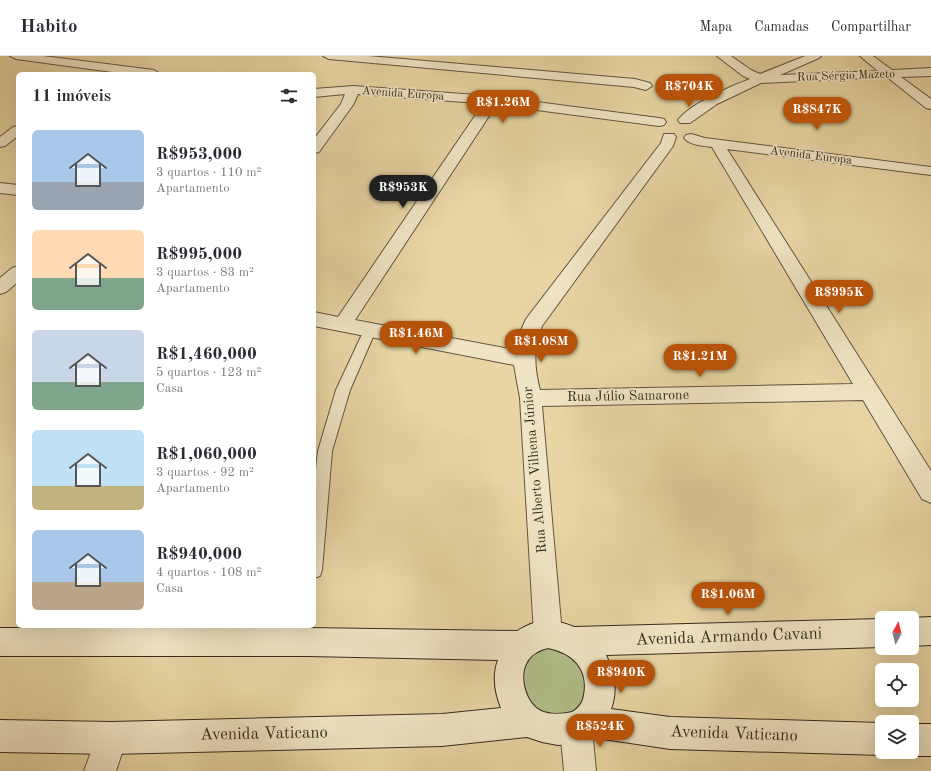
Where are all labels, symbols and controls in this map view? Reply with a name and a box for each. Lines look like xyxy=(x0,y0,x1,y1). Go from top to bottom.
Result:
text: Habito xyxy=(20,18,77,37)
text: Mapa xyxy=(699,20,732,34)
text: Camadas xyxy=(754,20,809,34)
text: Compartilhar xyxy=(831,20,911,34)
street label: Rua Sérgio Mazeto xyxy=(797,68,895,84)
pin: R$704K xyxy=(656,74,722,108)
text: R$704K xyxy=(664,80,714,93)
icon: filters xyxy=(278,85,300,107)
street label: Avenida Europa xyxy=(361,85,445,103)
text: 11 imóveis xyxy=(32,88,111,105)
pin: R$1.26M xyxy=(466,90,540,124)
text: R$1.26M xyxy=(476,96,530,109)
pin: R$847K xyxy=(784,97,850,131)
text: R$847K xyxy=(792,103,842,116)
street label: Avenida Europa xyxy=(769,145,853,167)
icon: home xyxy=(64,146,112,194)
text: R$953,000 xyxy=(156,146,242,163)
text: 3 quartos · 110 m² xyxy=(156,166,261,179)
pin: R$953K xyxy=(370,175,436,209)
text: R$953K xyxy=(378,181,428,194)
text: Apartamento xyxy=(156,182,230,195)
icon: home xyxy=(64,246,112,294)
text: R$995,000 xyxy=(156,246,242,263)
text: 3 quartos · 83 m² xyxy=(156,266,254,279)
pin: R$995K xyxy=(806,280,872,314)
text: Apartamento xyxy=(156,282,230,295)
text: R$995K xyxy=(814,286,864,299)
pin: R$1.46M xyxy=(379,321,453,355)
text: R$1.46M xyxy=(389,327,443,340)
pin: R$1.08M xyxy=(504,329,578,363)
text: R$1.08M xyxy=(514,335,568,348)
pin: R$1.21M xyxy=(663,344,737,378)
icon: home xyxy=(64,346,112,394)
text: R$1,460,000 xyxy=(156,346,257,363)
text: R$1.21M xyxy=(673,350,727,363)
text: 5 quartos · 123 m² xyxy=(156,366,261,379)
text: Casa xyxy=(156,382,183,395)
street label: Rua Alberto Vilhena Júnior xyxy=(521,386,549,554)
street label: Rua Júlio Samarone xyxy=(567,388,689,404)
icon: home xyxy=(64,446,112,494)
text: R$1,060,000 xyxy=(156,446,257,463)
text: 3 quartos · 92 m² xyxy=(156,466,254,479)
text: Apartamento xyxy=(156,482,230,495)
icon: home xyxy=(64,546,112,594)
text: R$940,000 xyxy=(156,546,242,563)
text: 4 quartos · 108 m² xyxy=(156,566,261,579)
text: Casa xyxy=(156,582,183,595)
pin: R$1.06M xyxy=(691,582,765,616)
text: R$1.06M xyxy=(701,588,755,601)
north arrow xyxy=(875,611,919,655)
map controls xyxy=(875,611,919,759)
street label: Avenida Armando Cavani xyxy=(635,625,823,649)
pin: R$940K xyxy=(588,660,654,694)
button: locate xyxy=(875,663,919,707)
text: R$940K xyxy=(596,666,646,679)
pin: R$524K xyxy=(567,714,633,748)
button: layers xyxy=(875,715,919,759)
text: R$524K xyxy=(575,720,625,733)
street label: Avenida Vaticano xyxy=(670,723,798,745)
street label: Avenida Vaticano xyxy=(200,724,328,744)

